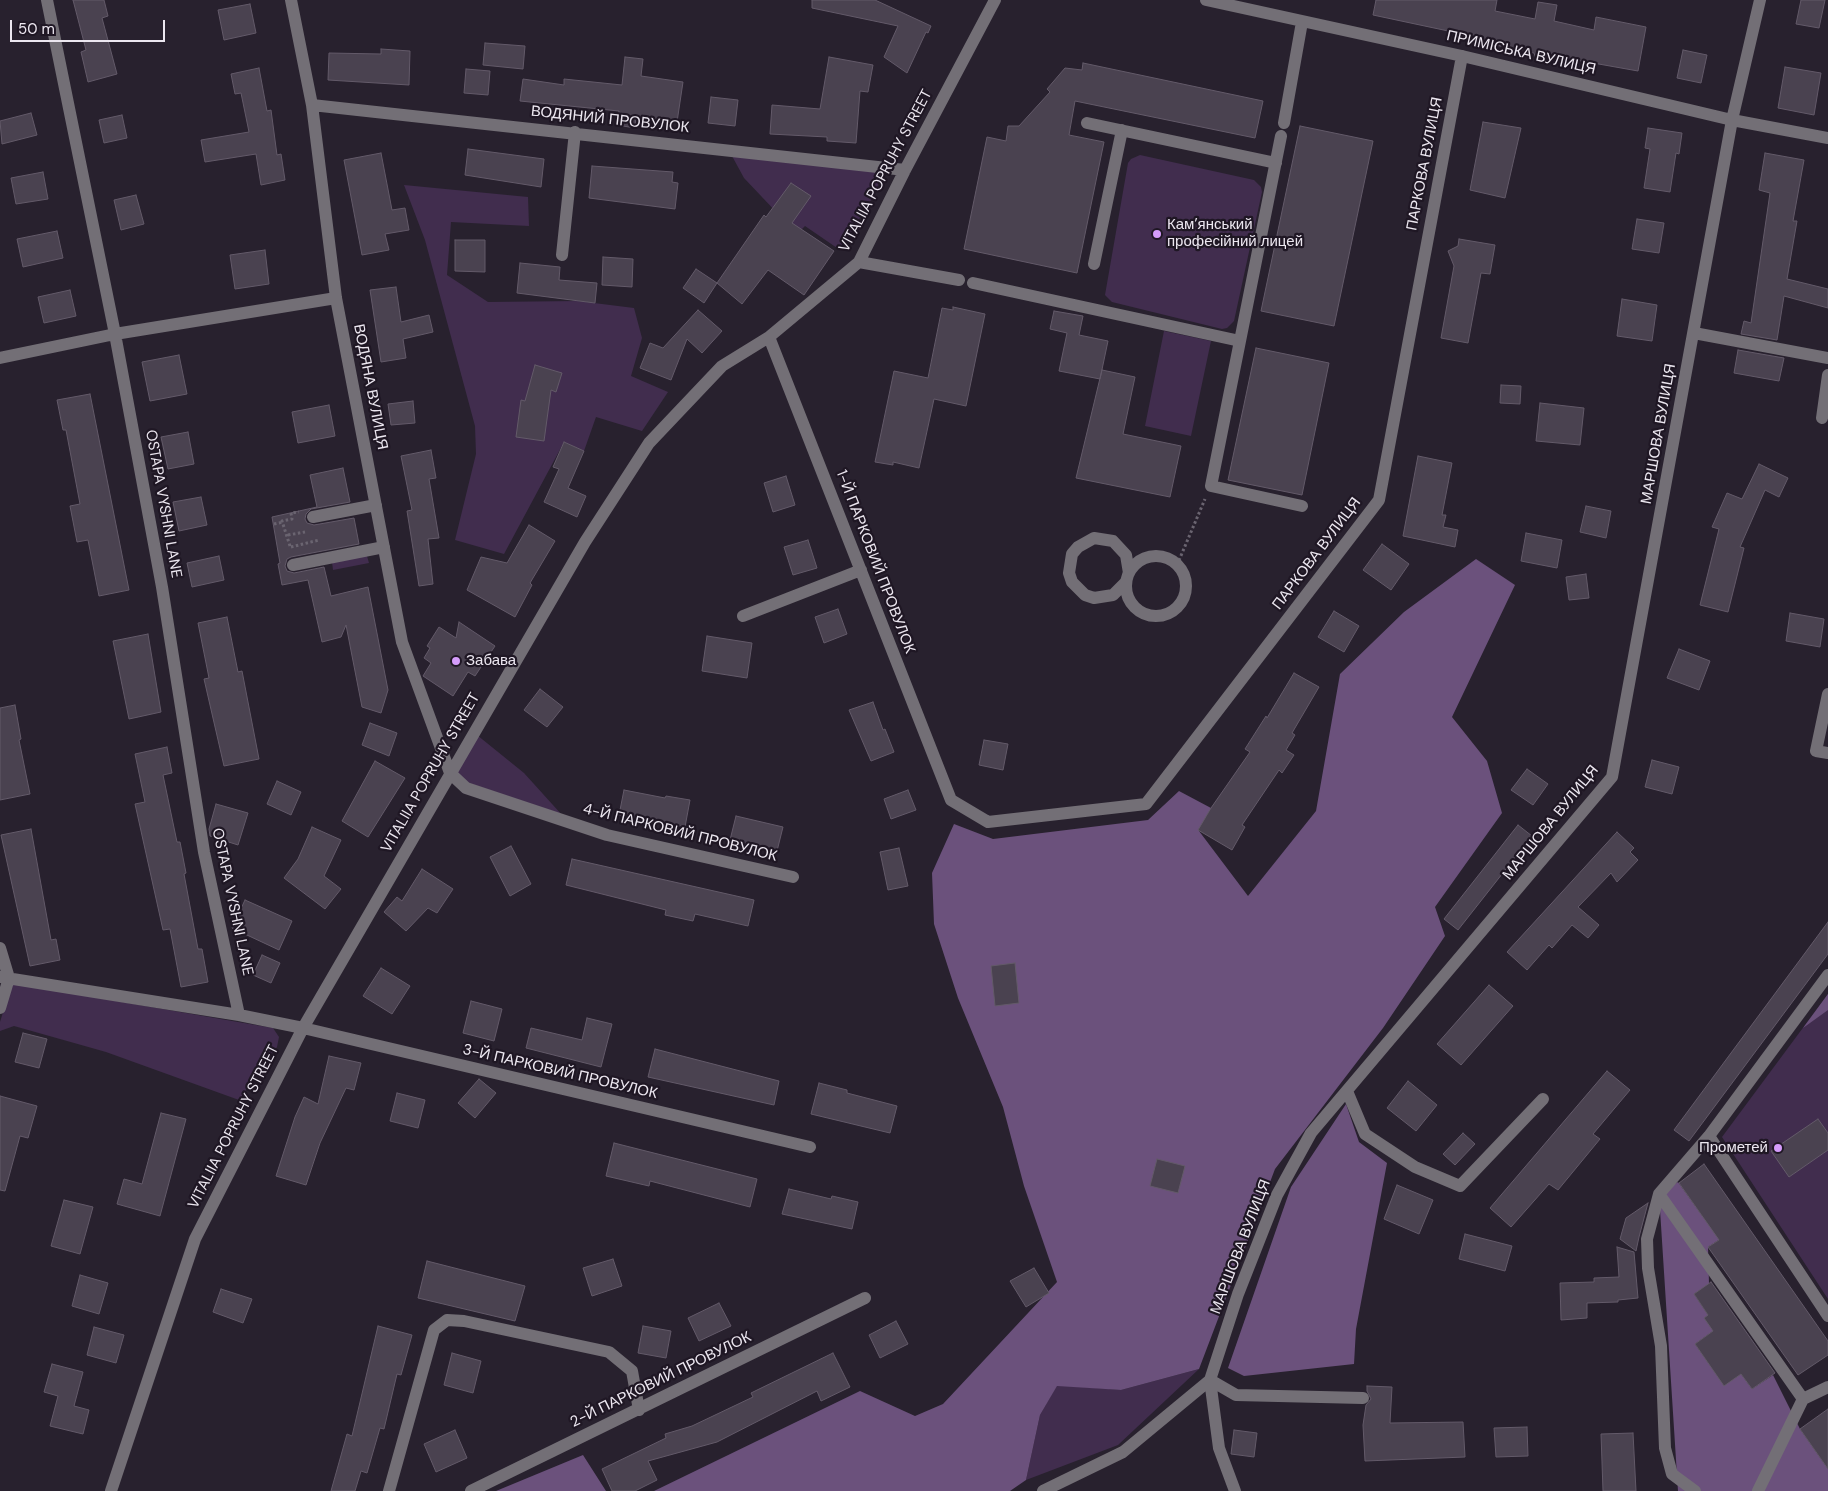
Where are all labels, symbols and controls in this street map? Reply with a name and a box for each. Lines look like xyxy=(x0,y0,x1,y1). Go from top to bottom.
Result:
scale bar xyxy=(12,10,168,42)
text: 50 m xyxy=(18,19,55,39)
street label: ПРИМІСЬКА ВУЛИЦЯ xyxy=(1445,27,1597,79)
street label: VITALIIA POPRUHY STREET xyxy=(835,87,937,255)
street label: ПАРКОВА ВУЛИЦЯ xyxy=(1403,96,1447,232)
street label: ВОДЯНИЙ ПРОВУЛОК xyxy=(530,103,690,137)
place label: Кам’янський професійний лицей xyxy=(1167,216,1303,251)
marker: Кам’янський професійний лицей xyxy=(1151,228,1163,240)
street label: ВОДЯНА ВУЛИЦЯ xyxy=(349,323,391,451)
street label: МАРШОВА ВУЛИЦЯ xyxy=(1638,362,1680,506)
street label: OSTAPA VYSHNI LANE xyxy=(141,428,185,580)
street label: 1-Й ПАРКОВИЙ ПРОВУЛОК xyxy=(832,468,918,656)
street label: ПАРКОВА ВУЛИЦЯ xyxy=(1269,494,1365,614)
place label: Забава xyxy=(466,652,516,670)
marker: Забава xyxy=(450,655,462,667)
street label: VITALIIA POPRUHY STREET xyxy=(378,690,484,856)
street label: МАРШОВА ВУЛИЦЯ xyxy=(1499,762,1603,884)
street label: 4-Й ПАРКОВИЙ ПРОВУЛОК xyxy=(581,800,779,866)
street label: OSTAPA VYSHNI LANE xyxy=(208,827,256,977)
street label: 3-Й ПАРКОВИЙ ПРОВУЛОК xyxy=(461,1041,659,1103)
street label: VITALIIA POPRUHY STREET xyxy=(185,1042,283,1212)
place label: Прометей xyxy=(1699,1139,1768,1157)
marker: Прометей xyxy=(1772,1142,1784,1154)
street label: МАРШОВА ВУЛИЦЯ xyxy=(1207,1177,1275,1317)
street label: 2-Й ПАРКОВИЙ ПРОВУЛОК xyxy=(568,1328,754,1432)

